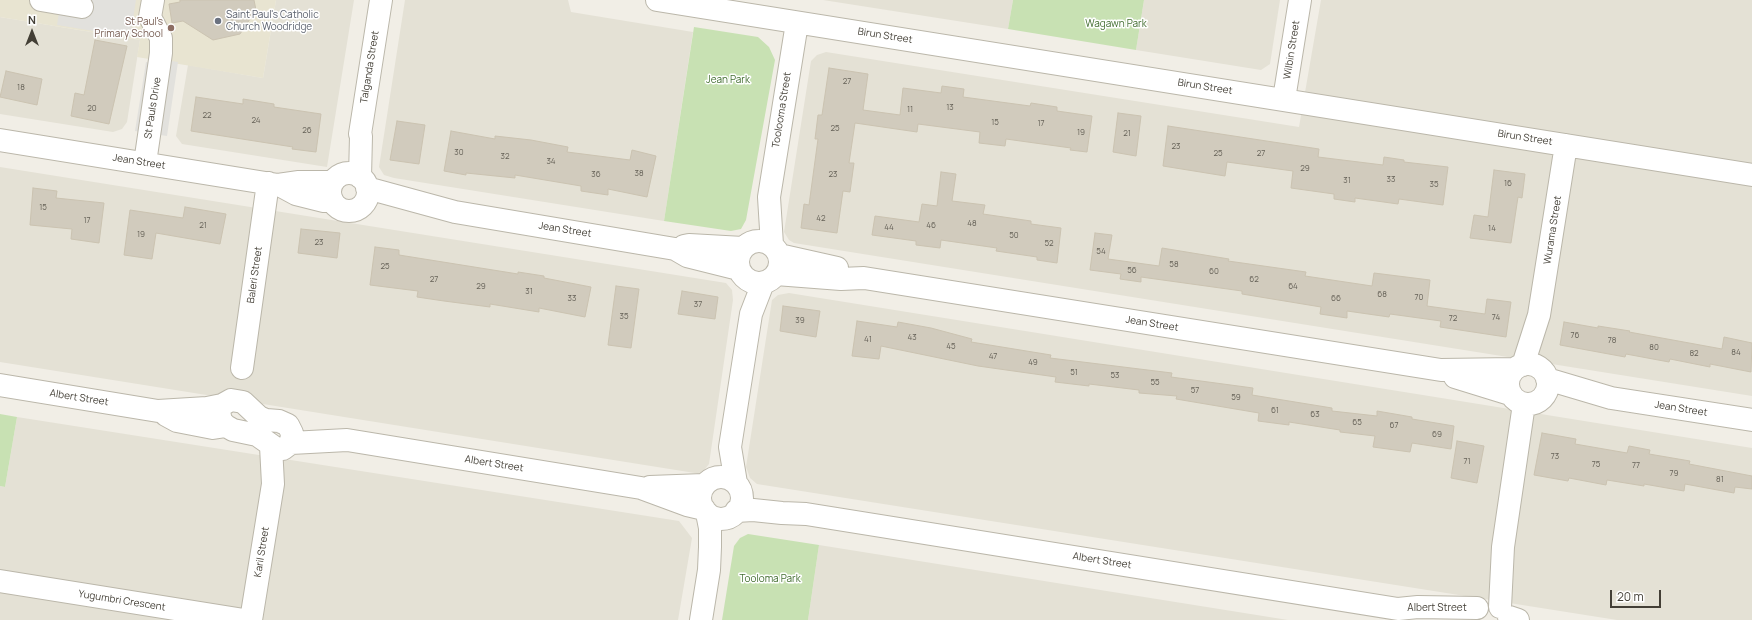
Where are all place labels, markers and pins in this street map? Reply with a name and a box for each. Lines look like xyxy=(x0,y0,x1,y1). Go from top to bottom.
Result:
place label: Saint Paul's Catholic Church Woodridge xyxy=(226,9,319,32)
place label: St Paul's Primary School xyxy=(94,16,163,40)
marker: Saint Paul's Catholic Church Woodridge xyxy=(213,16,223,26)
marker: St Paul's Primary School xyxy=(166,23,176,33)

